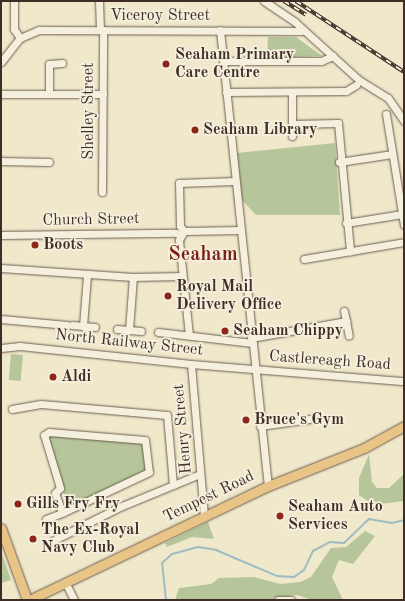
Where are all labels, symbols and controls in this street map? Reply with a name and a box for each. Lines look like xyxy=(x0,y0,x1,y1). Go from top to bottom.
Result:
street label: Viceroy Street xyxy=(110,6,210,26)
place label: Seaham Primary Care Centre xyxy=(175,45,294,83)
marker: Seaham Primary Care Centre xyxy=(160,58,172,70)
street label: Shelley Street xyxy=(79,62,99,160)
place label: Seaham Library xyxy=(203,120,317,140)
marker: Seaham Library xyxy=(190,125,200,135)
street label: Church Street xyxy=(42,210,140,230)
place label: Boots xyxy=(43,235,83,255)
marker: Boots xyxy=(30,240,40,250)
district label: Seaham xyxy=(168,243,238,267)
place label: Royal Mail Delivery Office xyxy=(176,277,282,315)
marker: Royal Mail Delivery Office xyxy=(163,291,173,301)
place label: Seaham Chippy xyxy=(233,321,343,341)
street label: North Railway Street xyxy=(54,326,204,360)
marker: Seaham Chippy xyxy=(220,326,230,336)
street label: Castlereagh Road xyxy=(268,347,392,375)
place label: Aldi xyxy=(61,367,91,387)
marker: Aldi xyxy=(48,372,58,382)
street label: Henry Street xyxy=(169,383,197,475)
place label: Bruce's Gym xyxy=(254,410,344,430)
marker: Bruce's Gym xyxy=(241,415,251,425)
street label: Tempest Road xyxy=(160,467,258,527)
place label: Gills Fry Fry xyxy=(26,494,120,514)
place label: Seaham Auto Services xyxy=(288,497,383,535)
marker: Gills Fry Fry xyxy=(13,499,23,509)
marker: Seaham Auto Services xyxy=(275,511,285,521)
place label: The Ex-Royal Navy Club xyxy=(41,520,139,558)
marker: The Ex-Royal Navy Club xyxy=(28,534,38,544)

